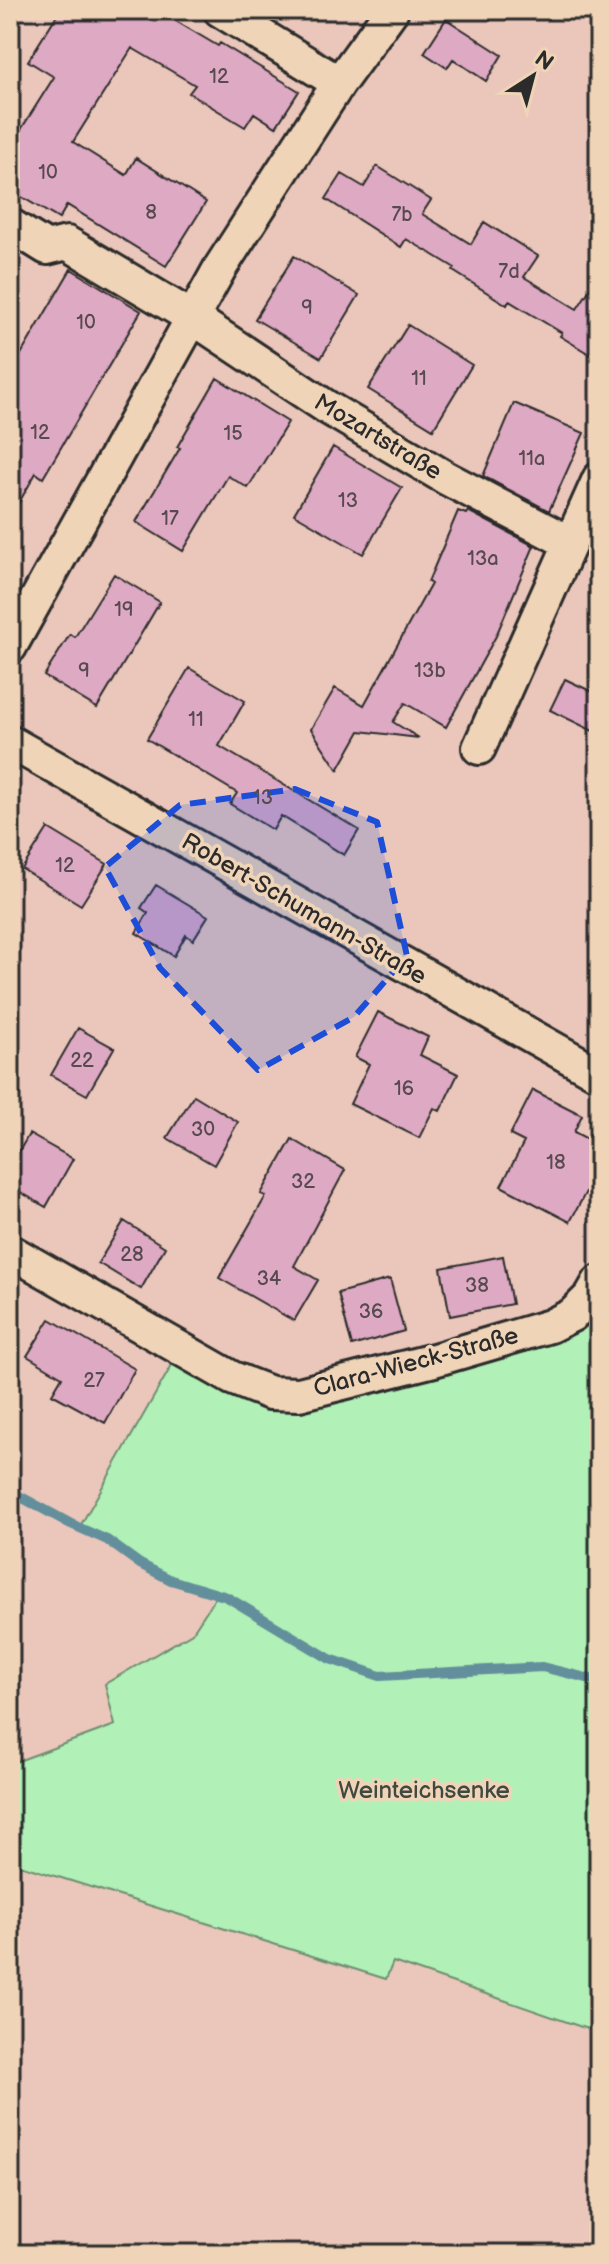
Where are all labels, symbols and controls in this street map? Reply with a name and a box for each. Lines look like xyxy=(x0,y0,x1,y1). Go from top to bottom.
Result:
north arrow xyxy=(493,36,573,116)
text: N xyxy=(529,45,558,77)
house number: 12 xyxy=(209,65,229,89)
house number: 10 xyxy=(38,161,58,185)
house number: 8 xyxy=(145,201,157,225)
house number: 7b xyxy=(391,203,413,227)
house number: 7d xyxy=(498,260,520,284)
house number: 9 xyxy=(301,296,313,320)
house number: 10 xyxy=(76,311,96,335)
house number: 11 xyxy=(411,367,427,391)
street label: Mozartstraße xyxy=(309,388,447,486)
house number: 12 xyxy=(30,421,50,445)
house number: 15 xyxy=(223,422,243,446)
house number: 11a xyxy=(519,447,545,471)
house number: 13 xyxy=(338,489,358,513)
house number: 17 xyxy=(161,507,179,531)
house number: 13a xyxy=(467,547,499,571)
house number: 19 xyxy=(114,598,134,622)
house number: 9 xyxy=(78,659,90,683)
house number: 13b xyxy=(414,659,446,683)
house number: 11 xyxy=(188,708,204,732)
house number: 13 xyxy=(253,786,273,810)
street label: Robert-Schumann-Straße xyxy=(176,827,432,991)
house number: 12 xyxy=(55,854,75,878)
house number: 22 xyxy=(70,1049,94,1073)
house number: 16 xyxy=(394,1077,414,1101)
house number: 30 xyxy=(191,1118,215,1142)
house number: 18 xyxy=(546,1151,566,1175)
house number: 32 xyxy=(291,1170,315,1194)
house number: 28 xyxy=(120,1243,144,1267)
house number: 34 xyxy=(257,1267,281,1291)
house number: 38 xyxy=(465,1274,489,1298)
house number: 36 xyxy=(359,1300,383,1324)
street label: Clara-Wieck-Straße xyxy=(310,1321,522,1403)
house number: 27 xyxy=(83,1369,105,1393)
park label: Weinteichsenke xyxy=(338,1776,510,1805)

